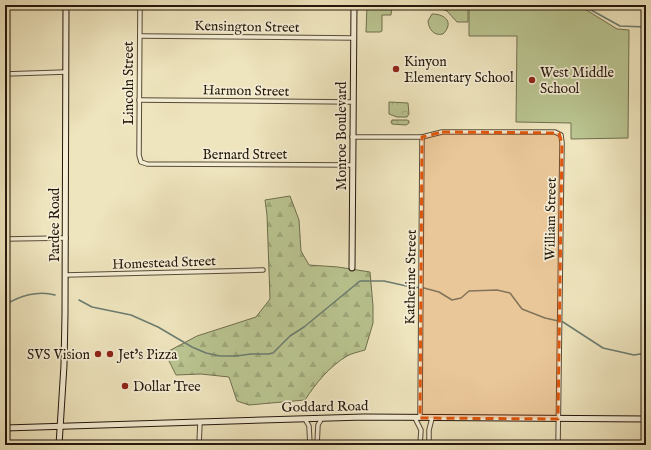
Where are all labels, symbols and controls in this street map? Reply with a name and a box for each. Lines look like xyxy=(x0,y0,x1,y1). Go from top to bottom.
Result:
street label: Kensington Street xyxy=(194,17,300,37)
street label: Lincoln Street xyxy=(120,41,138,125)
place label: Kinyon Elementary School xyxy=(404,53,514,87)
marker: Kinyon Elementary School xyxy=(391,64,401,74)
place label: West Middle School xyxy=(540,64,614,98)
marker: West Middle School xyxy=(527,75,537,85)
street label: Harmon Street xyxy=(202,81,290,101)
street label: Monroe Boulevard xyxy=(333,81,351,191)
street label: Bernard Street xyxy=(203,146,288,164)
street label: William Street xyxy=(541,177,561,261)
street label: Pardee Road xyxy=(46,187,64,262)
street label: Katherine Street xyxy=(401,229,421,325)
street label: Homestead Street xyxy=(112,252,217,274)
place label: SVS Vision xyxy=(27,346,91,364)
place label: Jet's Pizza xyxy=(116,346,178,364)
marker: SVS Vision xyxy=(93,349,103,359)
marker: Jet's Pizza xyxy=(105,349,115,359)
place label: Dollar Tree xyxy=(133,378,201,396)
marker: Dollar Tree xyxy=(120,381,130,391)
street label: Goddard Road xyxy=(281,397,369,417)

